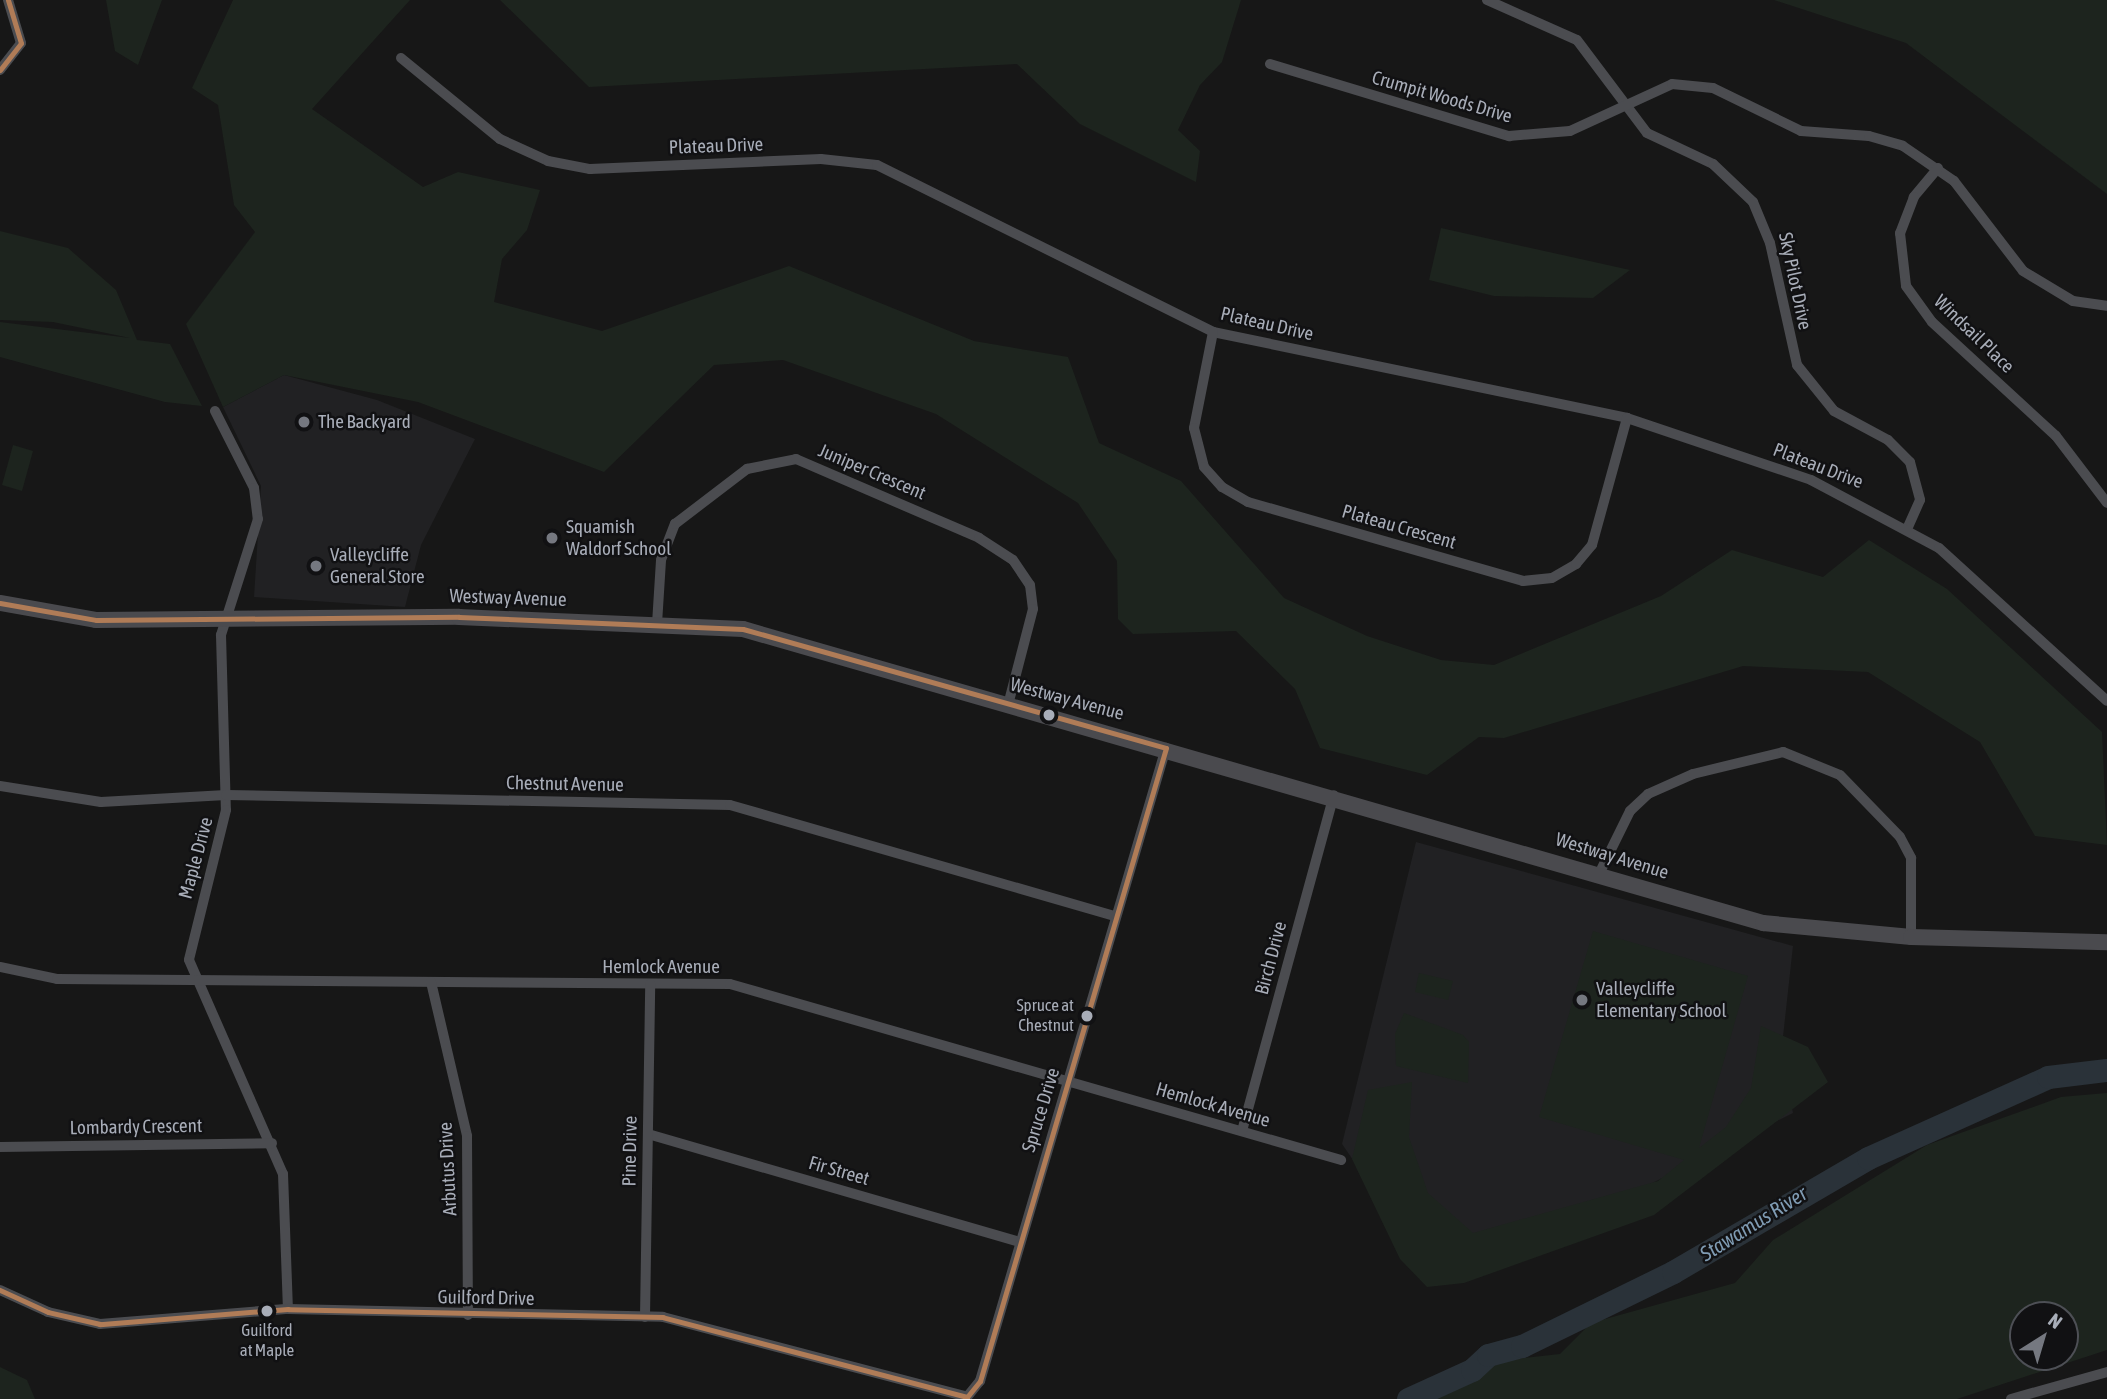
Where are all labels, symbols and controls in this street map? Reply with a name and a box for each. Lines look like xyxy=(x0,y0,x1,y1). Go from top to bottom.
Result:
street label: Crumpit Woods Drive xyxy=(1369,66,1515,128)
street label: Plateau Drive xyxy=(668,133,764,159)
street label: Sky Pilot Drive xyxy=(1774,230,1816,332)
street label: Windsail Place xyxy=(1929,290,2019,378)
street label: Plateau Drive xyxy=(1218,302,1316,346)
place label: The Backyard xyxy=(318,411,411,433)
marker: The Backyard xyxy=(296,414,312,430)
street label: Plateau Drive xyxy=(1770,438,1866,494)
street label: Juniper Crescent xyxy=(815,439,929,505)
street label: Plateau Crescent xyxy=(1339,500,1459,554)
place label: Squamish Waldorf School xyxy=(566,516,671,560)
marker: Squamish Waldorf School xyxy=(544,530,560,546)
place label: Valleycliffe General Store xyxy=(330,544,425,588)
marker: Valleycliffe General Store xyxy=(308,558,324,574)
street label: Westway Avenue xyxy=(449,585,567,611)
street label: Westway Avenue xyxy=(1008,673,1126,725)
unlabelled marker xyxy=(1042,708,1056,722)
street label: Chestnut Avenue xyxy=(506,772,624,796)
street label: Maple Drive xyxy=(174,815,218,901)
street label: Westway Avenue xyxy=(1553,828,1671,884)
street label: Birch Drive xyxy=(1250,919,1292,997)
street label: Hemlock Avenue xyxy=(602,956,720,978)
place label: Valleycliffe Elementary School xyxy=(1596,978,1727,1022)
marker: Valleycliffe Elementary School xyxy=(1574,992,1590,1008)
place label: Spruce at Chestnut xyxy=(1016,996,1074,1036)
marker: Spruce at Chestnut xyxy=(1080,1009,1094,1023)
street label: Spruce Drive xyxy=(1017,1065,1065,1155)
street label: Hemlock Avenue xyxy=(1153,1078,1273,1132)
street label: Lombardy Crescent xyxy=(69,1114,203,1140)
street label: Pine Drive xyxy=(618,1115,642,1187)
street label: Arbutus Drive xyxy=(434,1121,462,1217)
street label: Fir Street xyxy=(806,1152,872,1190)
water label: Stawamus River xyxy=(1695,1180,1811,1266)
street label: Guilford Drive xyxy=(437,1286,535,1310)
north arrow xyxy=(2009,1301,2079,1371)
marker: Guilford at Maple xyxy=(260,1304,274,1318)
text: N xyxy=(2044,1309,2067,1333)
place label: Guilford at Maple xyxy=(240,1321,294,1361)

